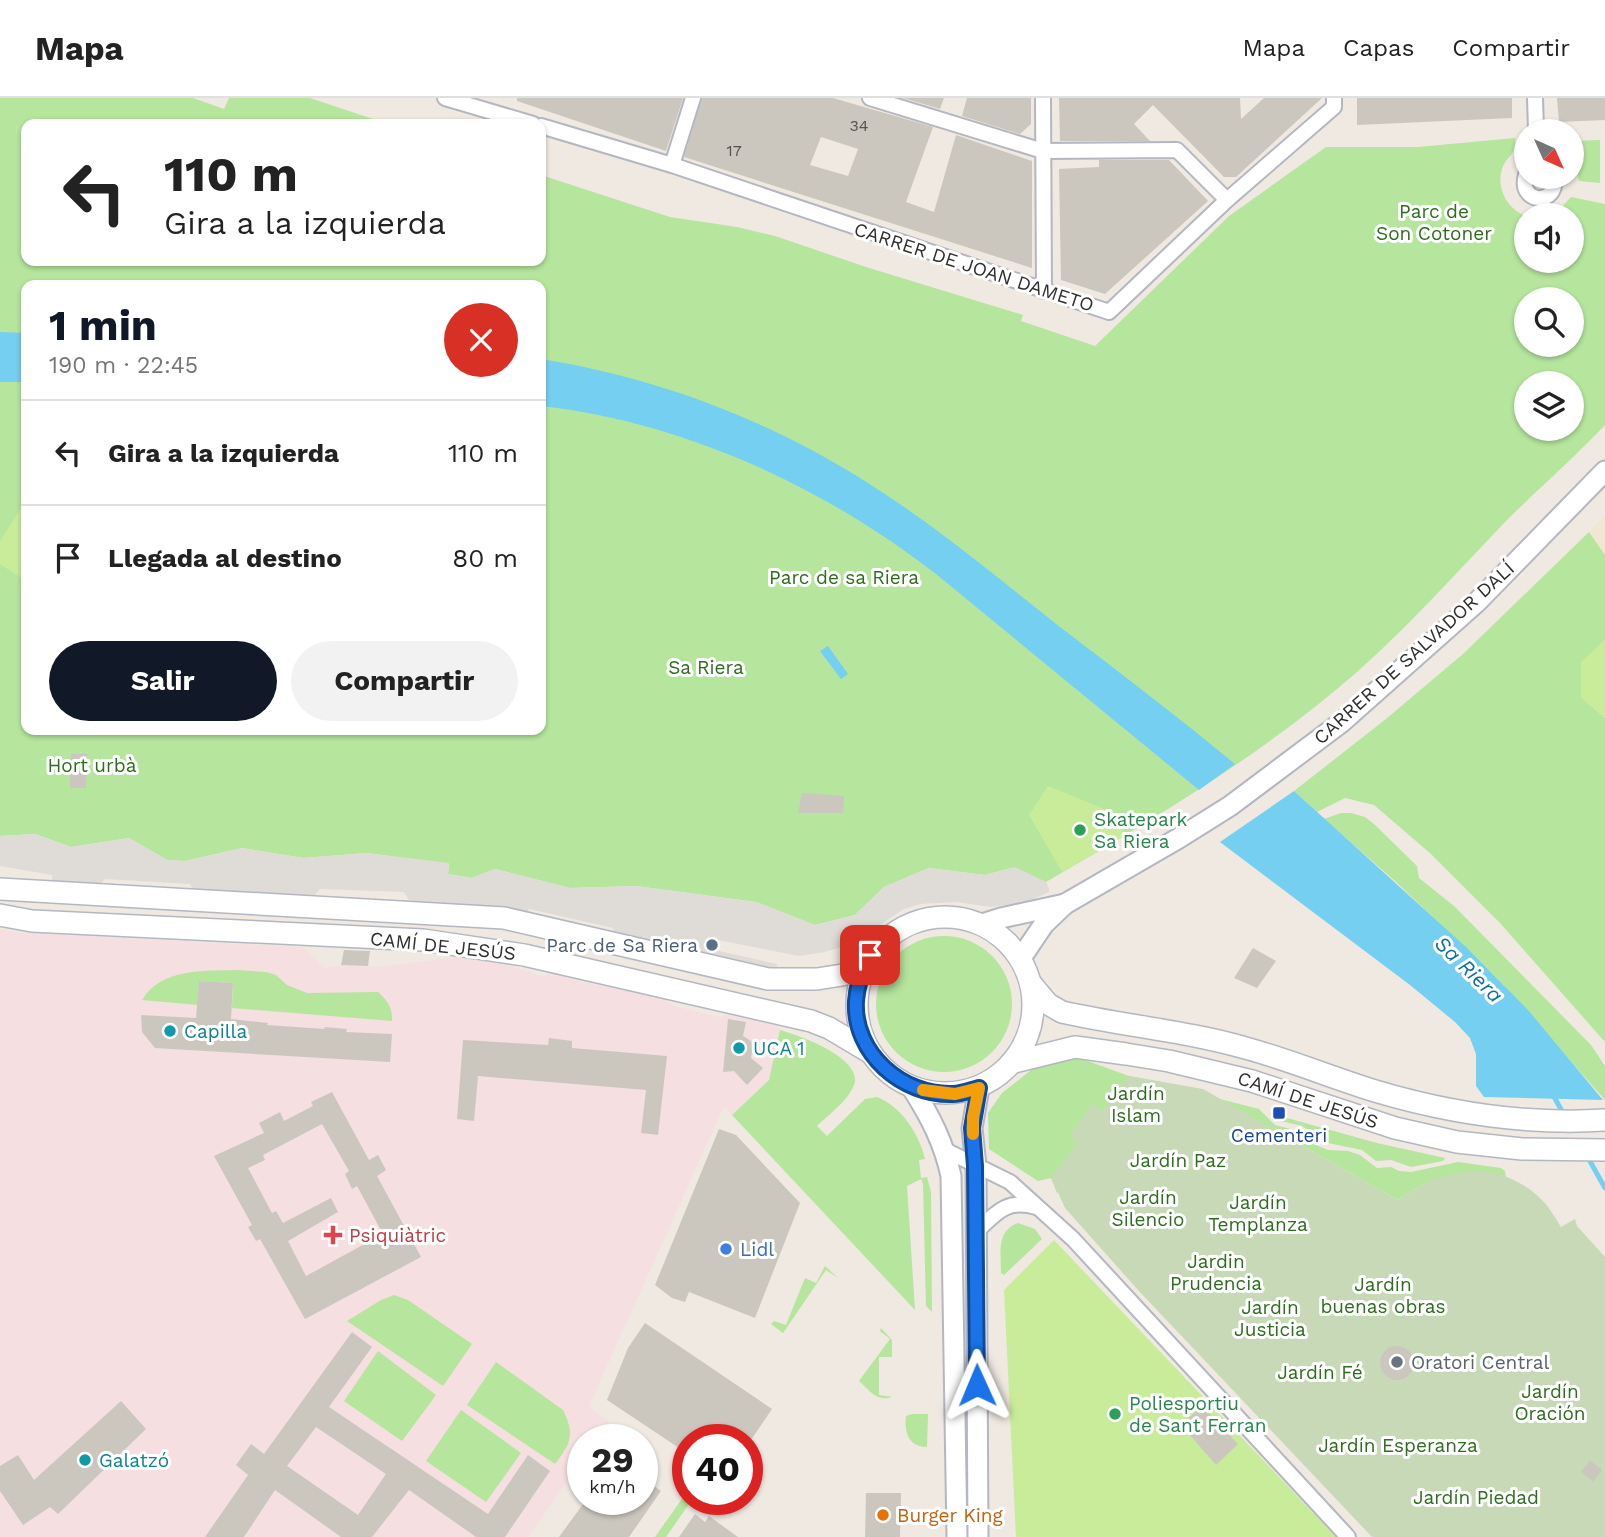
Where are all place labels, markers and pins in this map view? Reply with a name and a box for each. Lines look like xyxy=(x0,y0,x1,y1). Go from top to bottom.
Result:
place label: Skatepark Sa Riera xyxy=(1094,808,1187,853)
marker: Skatepark Sa Riera xyxy=(1072,822,1088,838)
pin xyxy=(840,925,900,985)
place label: Parc de Sa Riera xyxy=(546,934,698,957)
marker: Parc de Sa Riera xyxy=(704,937,720,953)
place label: Capilla xyxy=(184,1020,247,1043)
marker: Capilla xyxy=(162,1023,178,1039)
place label: UCA 1 xyxy=(753,1037,805,1060)
marker: UCA 1 xyxy=(731,1040,747,1056)
marker: Cementeri xyxy=(1271,1105,1287,1121)
place label: Cementeri xyxy=(1231,1124,1327,1147)
place label: Psiquiàtric xyxy=(349,1224,446,1247)
marker: Psiquiàtric xyxy=(323,1225,343,1245)
place label: Lidl xyxy=(740,1238,774,1261)
marker: Lidl xyxy=(718,1241,734,1257)
place label: Oratori Central xyxy=(1411,1351,1549,1374)
marker: Oratori Central xyxy=(1389,1354,1405,1370)
place label: Poliesportiu de Sant Ferran xyxy=(1129,1392,1266,1437)
marker: Poliesportiu de Sant Ferran xyxy=(1107,1406,1123,1422)
place label: Galatzó xyxy=(99,1449,169,1472)
marker: Galatzó xyxy=(77,1452,93,1468)
place label: Burger King xyxy=(897,1504,1004,1527)
marker: Burger King xyxy=(875,1507,891,1523)

